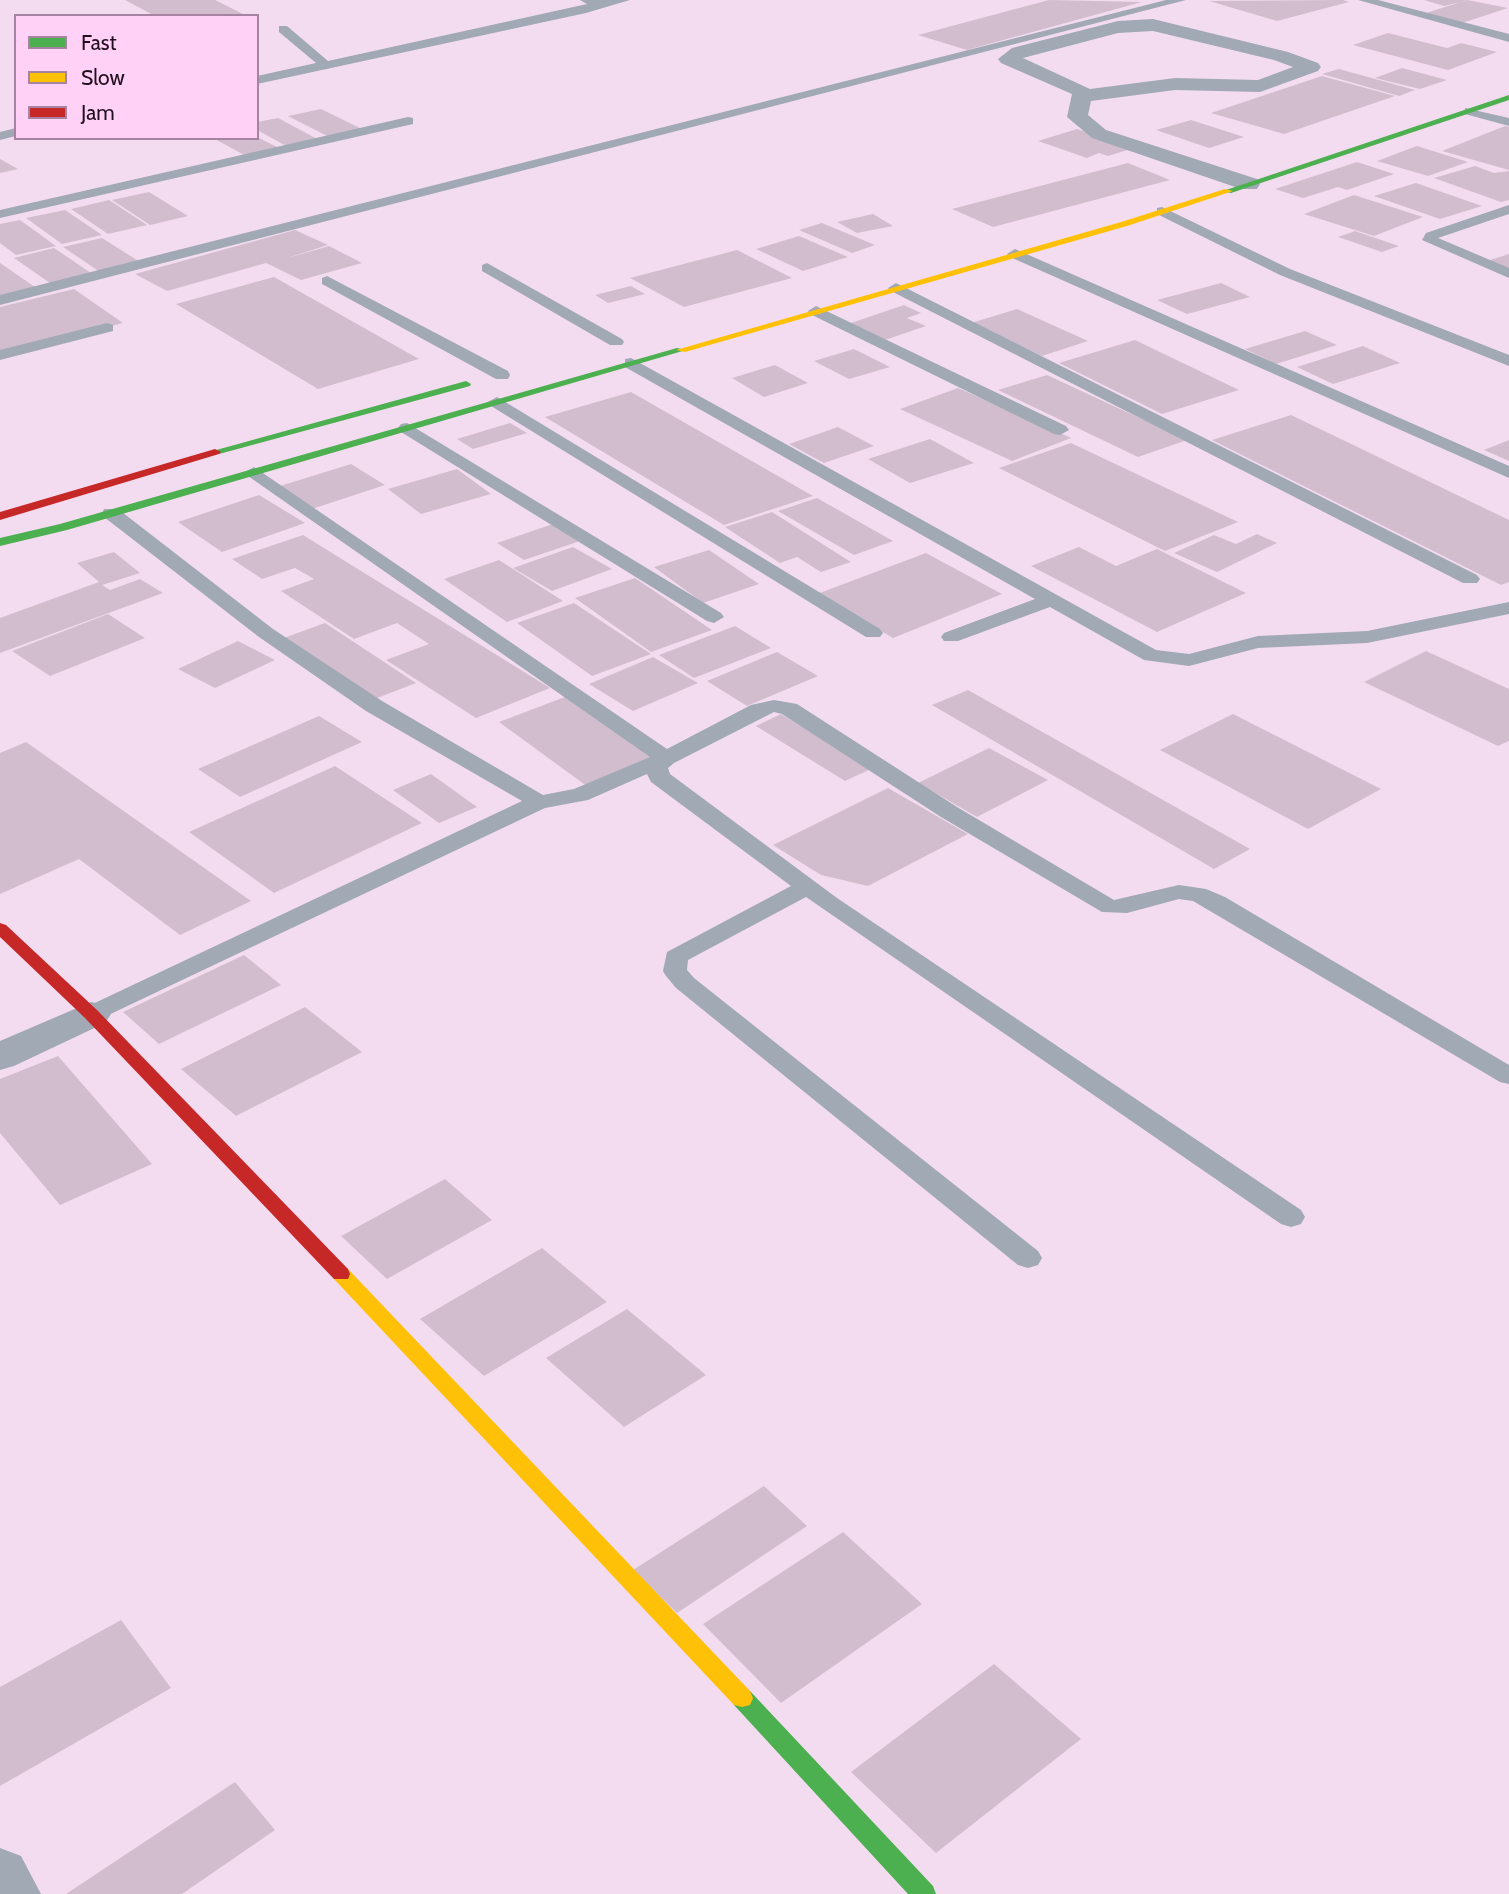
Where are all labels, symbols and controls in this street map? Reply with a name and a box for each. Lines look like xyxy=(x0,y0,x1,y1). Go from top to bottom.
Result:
legend xyxy=(14,14,259,140)
text: Fast xyxy=(81,30,117,55)
text: Slow xyxy=(81,65,125,90)
text: Jam xyxy=(81,100,115,125)

